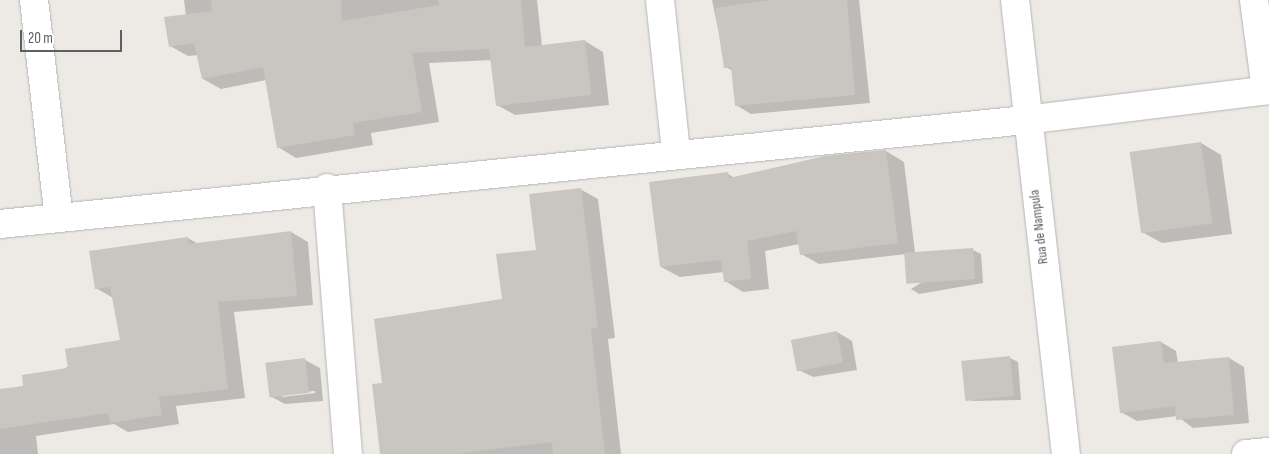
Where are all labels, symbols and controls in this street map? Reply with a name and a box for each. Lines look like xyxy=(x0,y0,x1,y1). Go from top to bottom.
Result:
scale bar xyxy=(22,20,125,52)
text: 20 m xyxy=(28,29,53,48)
street label: Rua de Nampula xyxy=(1026,189,1052,265)

